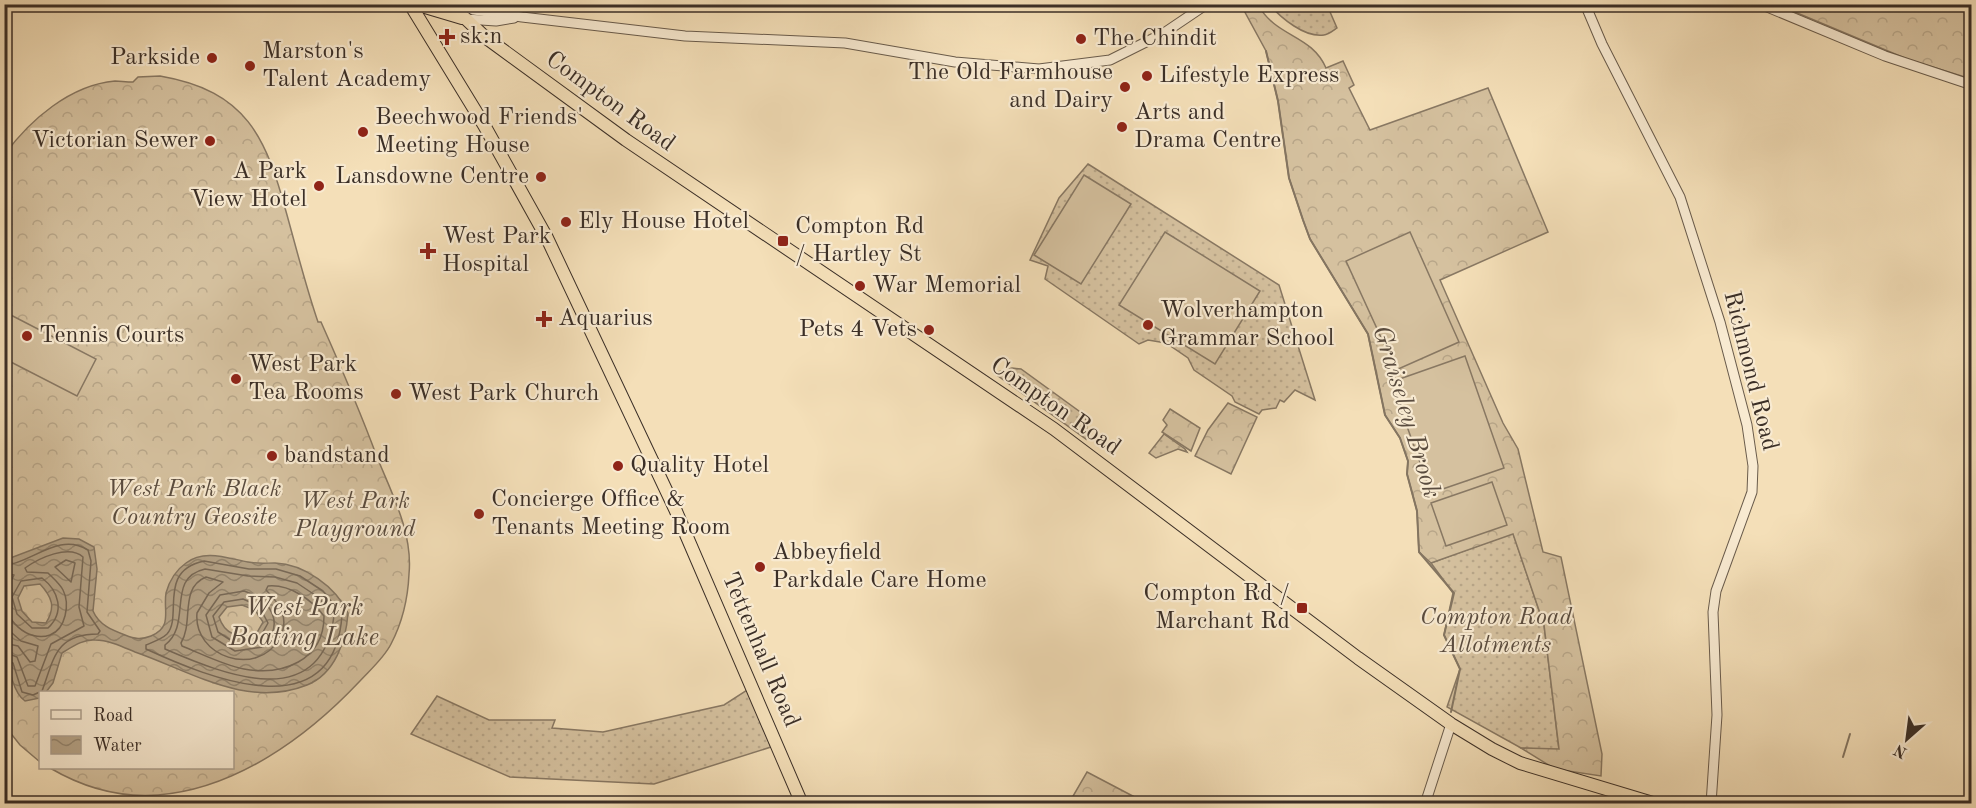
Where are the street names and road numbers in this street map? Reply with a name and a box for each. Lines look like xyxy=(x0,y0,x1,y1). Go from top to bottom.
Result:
street label: Compton Road xyxy=(541,47,679,157)
street label: Richmond Road xyxy=(1719,289,1781,453)
street label: Compton Road xyxy=(985,353,1125,461)
street label: Tettenhall Road xyxy=(717,569,803,731)

